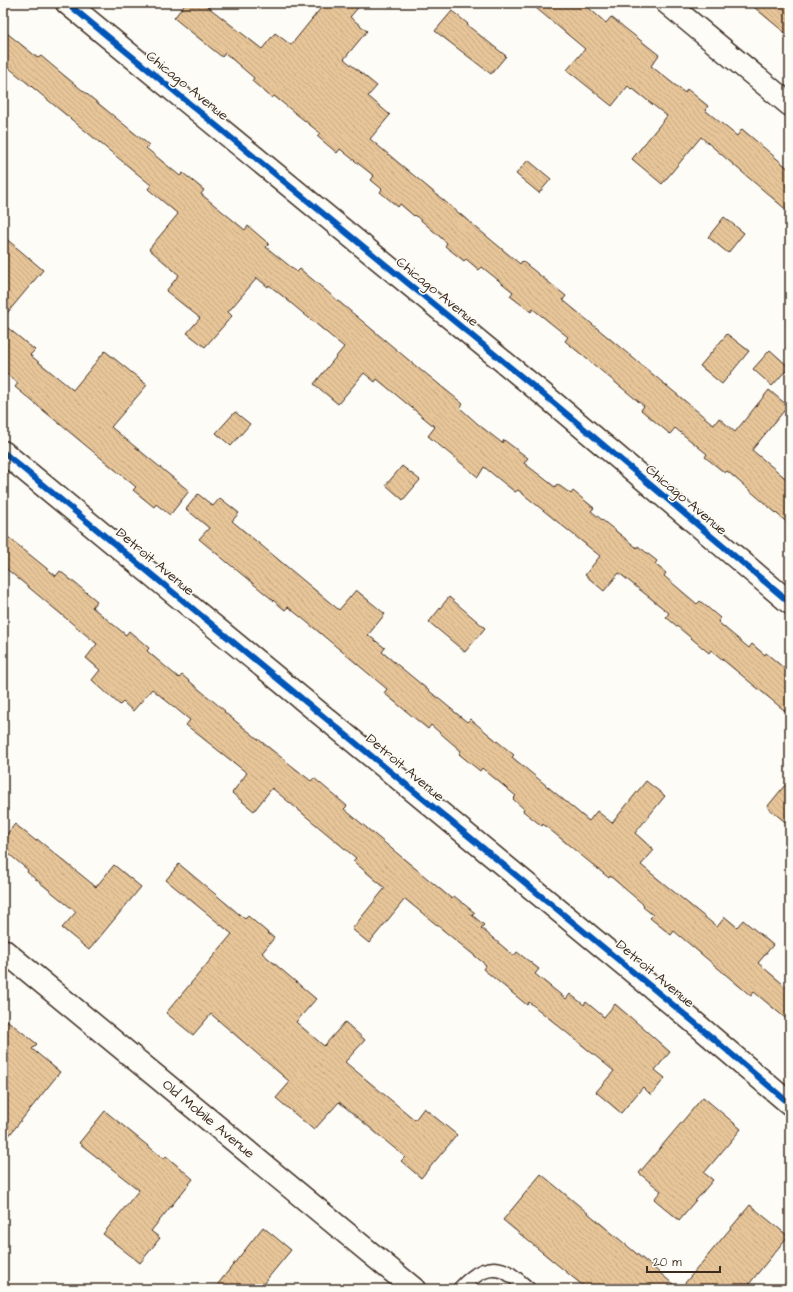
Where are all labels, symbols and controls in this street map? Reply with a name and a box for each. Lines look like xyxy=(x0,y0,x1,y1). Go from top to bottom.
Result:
street label: Chicago Avenue xyxy=(141,46,233,126)
street label: Chicago Avenue xyxy=(391,252,483,332)
street label: Chicago Avenue xyxy=(641,460,731,540)
street label: Detroit Avenue xyxy=(111,523,199,601)
street label: Detroit Avenue xyxy=(361,729,449,807)
street label: Detroit Avenue xyxy=(611,935,699,1013)
street label: Old Mobile Avenue xyxy=(158,1075,259,1164)
scale bar xyxy=(647,1248,720,1274)
text: 20 m xyxy=(653,1254,682,1271)

